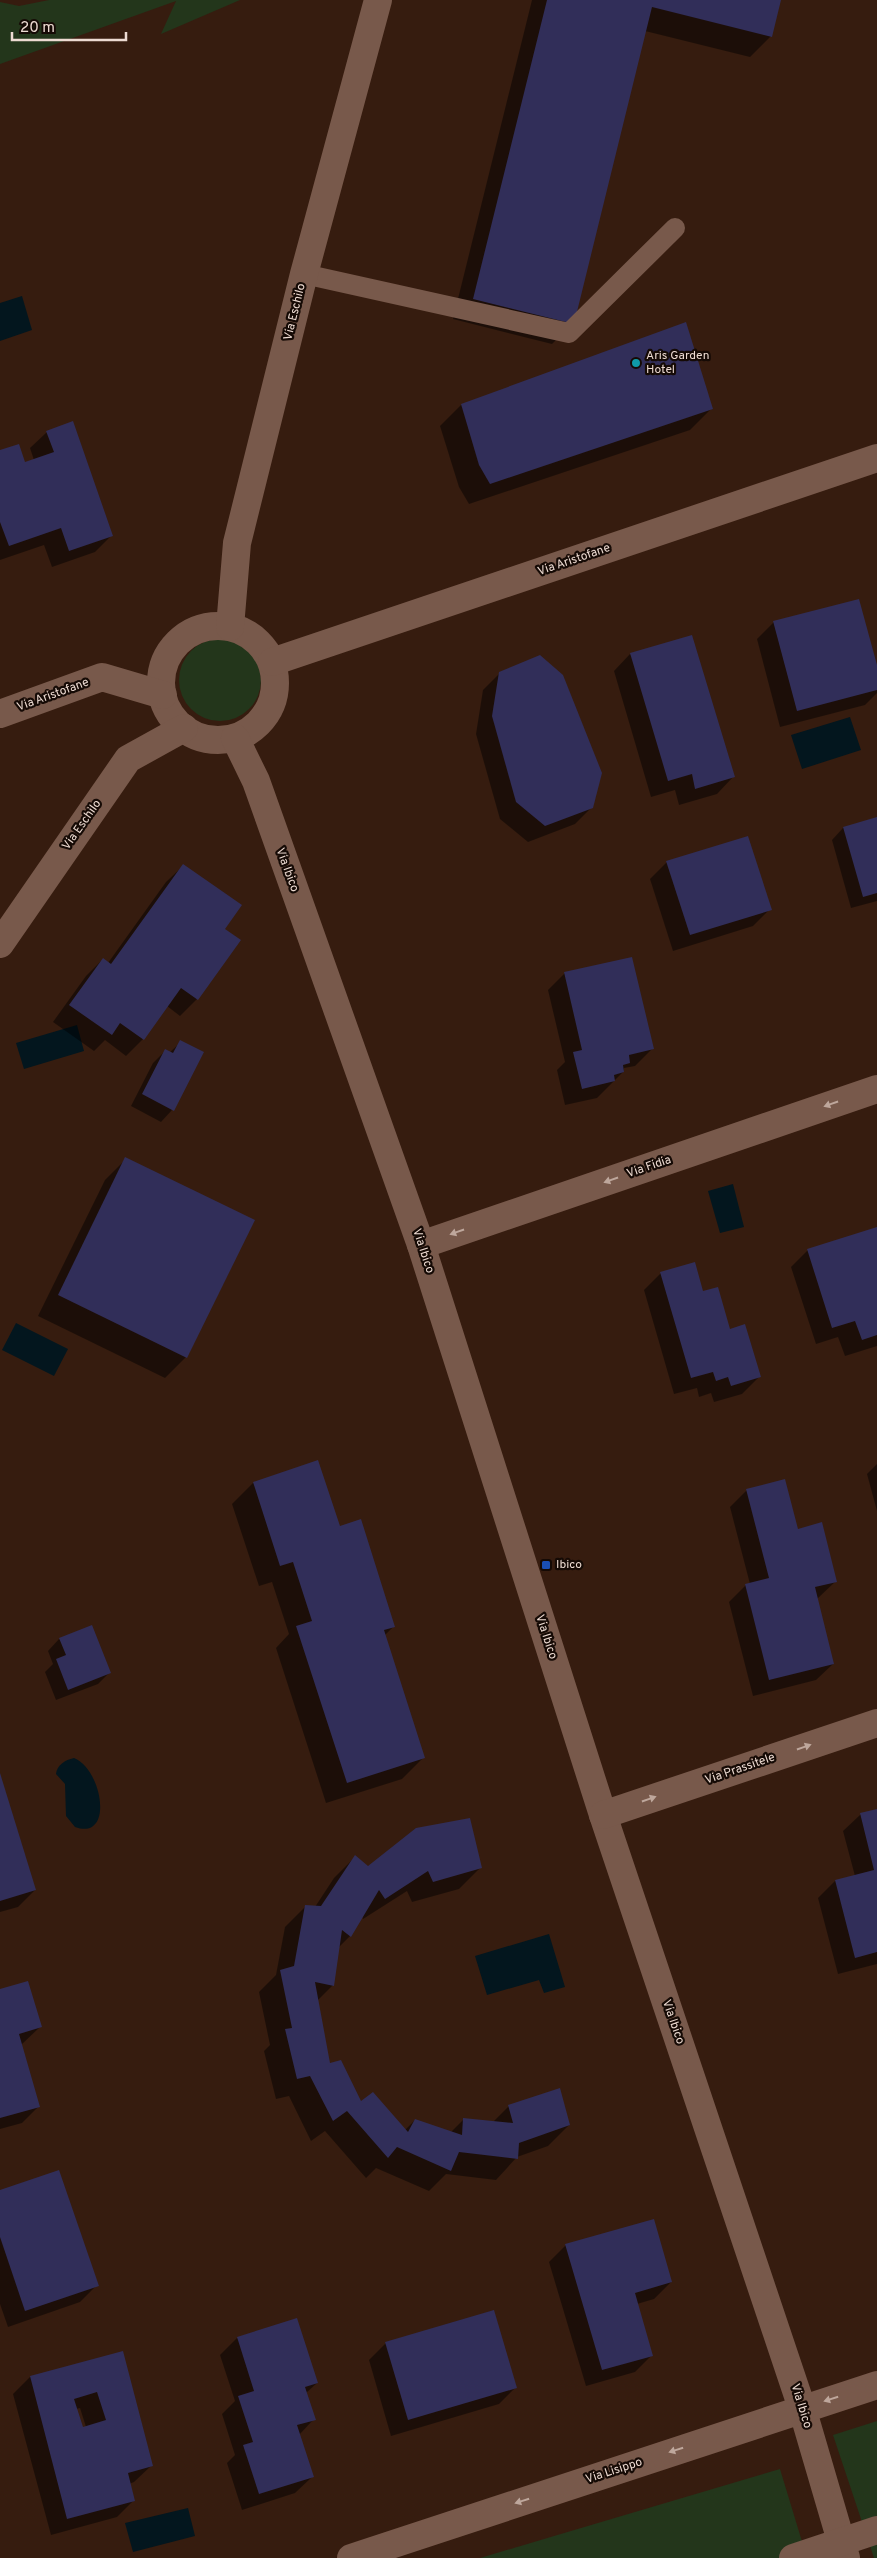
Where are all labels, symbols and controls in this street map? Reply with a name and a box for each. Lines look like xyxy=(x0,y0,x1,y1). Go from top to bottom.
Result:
scale bar xyxy=(12,10,126,42)
text: 20 m xyxy=(20,19,55,38)
street label: Via Eschilo xyxy=(280,282,310,342)
place label: Aris Garden Hotel xyxy=(646,348,709,378)
marker: Aris Garden Hotel xyxy=(630,357,642,369)
street label: Via Aristofane xyxy=(536,540,612,580)
street label: Via Aristofane xyxy=(15,675,91,715)
street label: Via Eschilo xyxy=(59,796,105,853)
street label: Via Ibico xyxy=(272,846,302,895)
one-way arrow xyxy=(823,1101,838,1109)
street label: Via Fidia xyxy=(625,1152,673,1182)
one-way arrow xyxy=(603,1176,618,1184)
street label: Via Ibico xyxy=(408,1227,438,1276)
one-way arrow xyxy=(449,1228,464,1236)
place label: Ibico xyxy=(556,1557,582,1573)
marker: Ibico xyxy=(540,1559,552,1571)
street label: Via Ibico xyxy=(531,1613,561,1662)
one-way arrow xyxy=(796,1743,811,1751)
street label: Via Prassitele xyxy=(703,1750,777,1788)
one-way arrow xyxy=(642,1795,657,1803)
street label: Via Ibico xyxy=(658,1998,688,2047)
street label: Via Ibico xyxy=(787,2382,815,2431)
one-way arrow xyxy=(823,2396,838,2404)
one-way arrow xyxy=(668,2446,683,2454)
street label: Via Lisippo xyxy=(584,2454,645,2488)
one-way arrow xyxy=(514,2497,529,2505)

